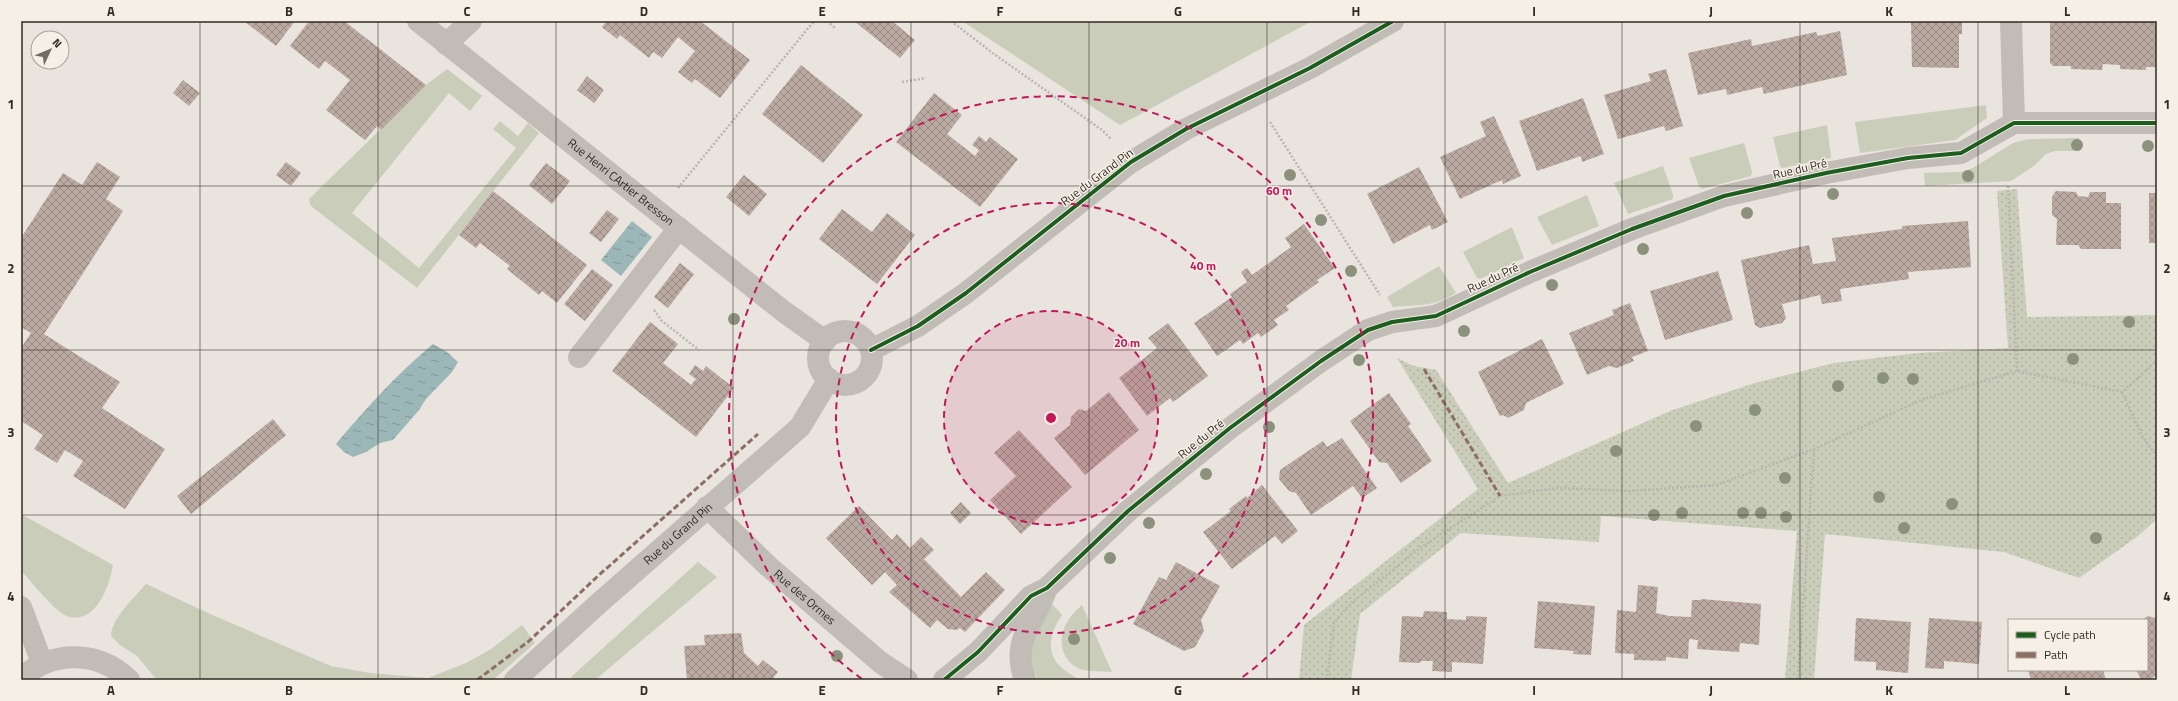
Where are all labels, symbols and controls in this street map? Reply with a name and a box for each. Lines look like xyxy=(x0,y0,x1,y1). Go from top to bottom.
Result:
text: A xyxy=(107,1,115,21)
text: B xyxy=(285,1,293,21)
text: C xyxy=(463,1,471,21)
text: D xyxy=(640,1,648,21)
text: E xyxy=(818,1,826,21)
text: F xyxy=(997,1,1004,21)
text: G xyxy=(1174,1,1182,21)
text: H xyxy=(1352,1,1360,21)
text: I xyxy=(1532,1,1536,21)
text: J xyxy=(1709,1,1713,21)
text: K xyxy=(1885,1,1893,21)
text: L xyxy=(2064,1,2070,21)
north arrow xyxy=(30,30,70,70)
text: N xyxy=(49,35,66,51)
text: 1 xyxy=(7,94,15,114)
text: 1 xyxy=(2163,94,2171,114)
street label: Rue Henri CArtier Bresson xyxy=(564,133,678,230)
street label: Rue du Grand Pin xyxy=(1056,143,1137,210)
street label: Rue du Pré xyxy=(1771,153,1829,184)
text: 60 m xyxy=(1266,181,1292,200)
text: 40 m xyxy=(1190,256,1216,275)
street label: Rue du Pré xyxy=(1464,257,1522,298)
text: 2 xyxy=(7,258,15,278)
text: 2 xyxy=(2163,258,2171,278)
text: 20 m xyxy=(1114,333,1140,352)
centre of rings xyxy=(1044,411,1058,425)
street label: Rue du Pré xyxy=(1173,414,1228,463)
text: 3 xyxy=(7,422,15,442)
text: 3 xyxy=(2163,422,2171,442)
street label: Rue du Grand Pin xyxy=(639,498,717,569)
street label: Rue des Ormes xyxy=(770,565,841,629)
text: 4 xyxy=(7,586,15,606)
text: 4 xyxy=(2163,586,2171,606)
legend xyxy=(2008,619,2148,671)
text: Cycle path xyxy=(2044,625,2096,644)
text: Path xyxy=(2044,645,2068,664)
text: A xyxy=(107,680,115,700)
text: B xyxy=(285,680,293,700)
text: C xyxy=(463,680,471,700)
text: D xyxy=(640,680,648,700)
text: E xyxy=(818,680,826,700)
text: F xyxy=(997,680,1004,700)
text: G xyxy=(1174,680,1182,700)
text: H xyxy=(1352,680,1360,700)
text: I xyxy=(1532,680,1536,700)
text: J xyxy=(1709,680,1713,700)
text: K xyxy=(1885,680,1893,700)
text: L xyxy=(2064,680,2070,700)

